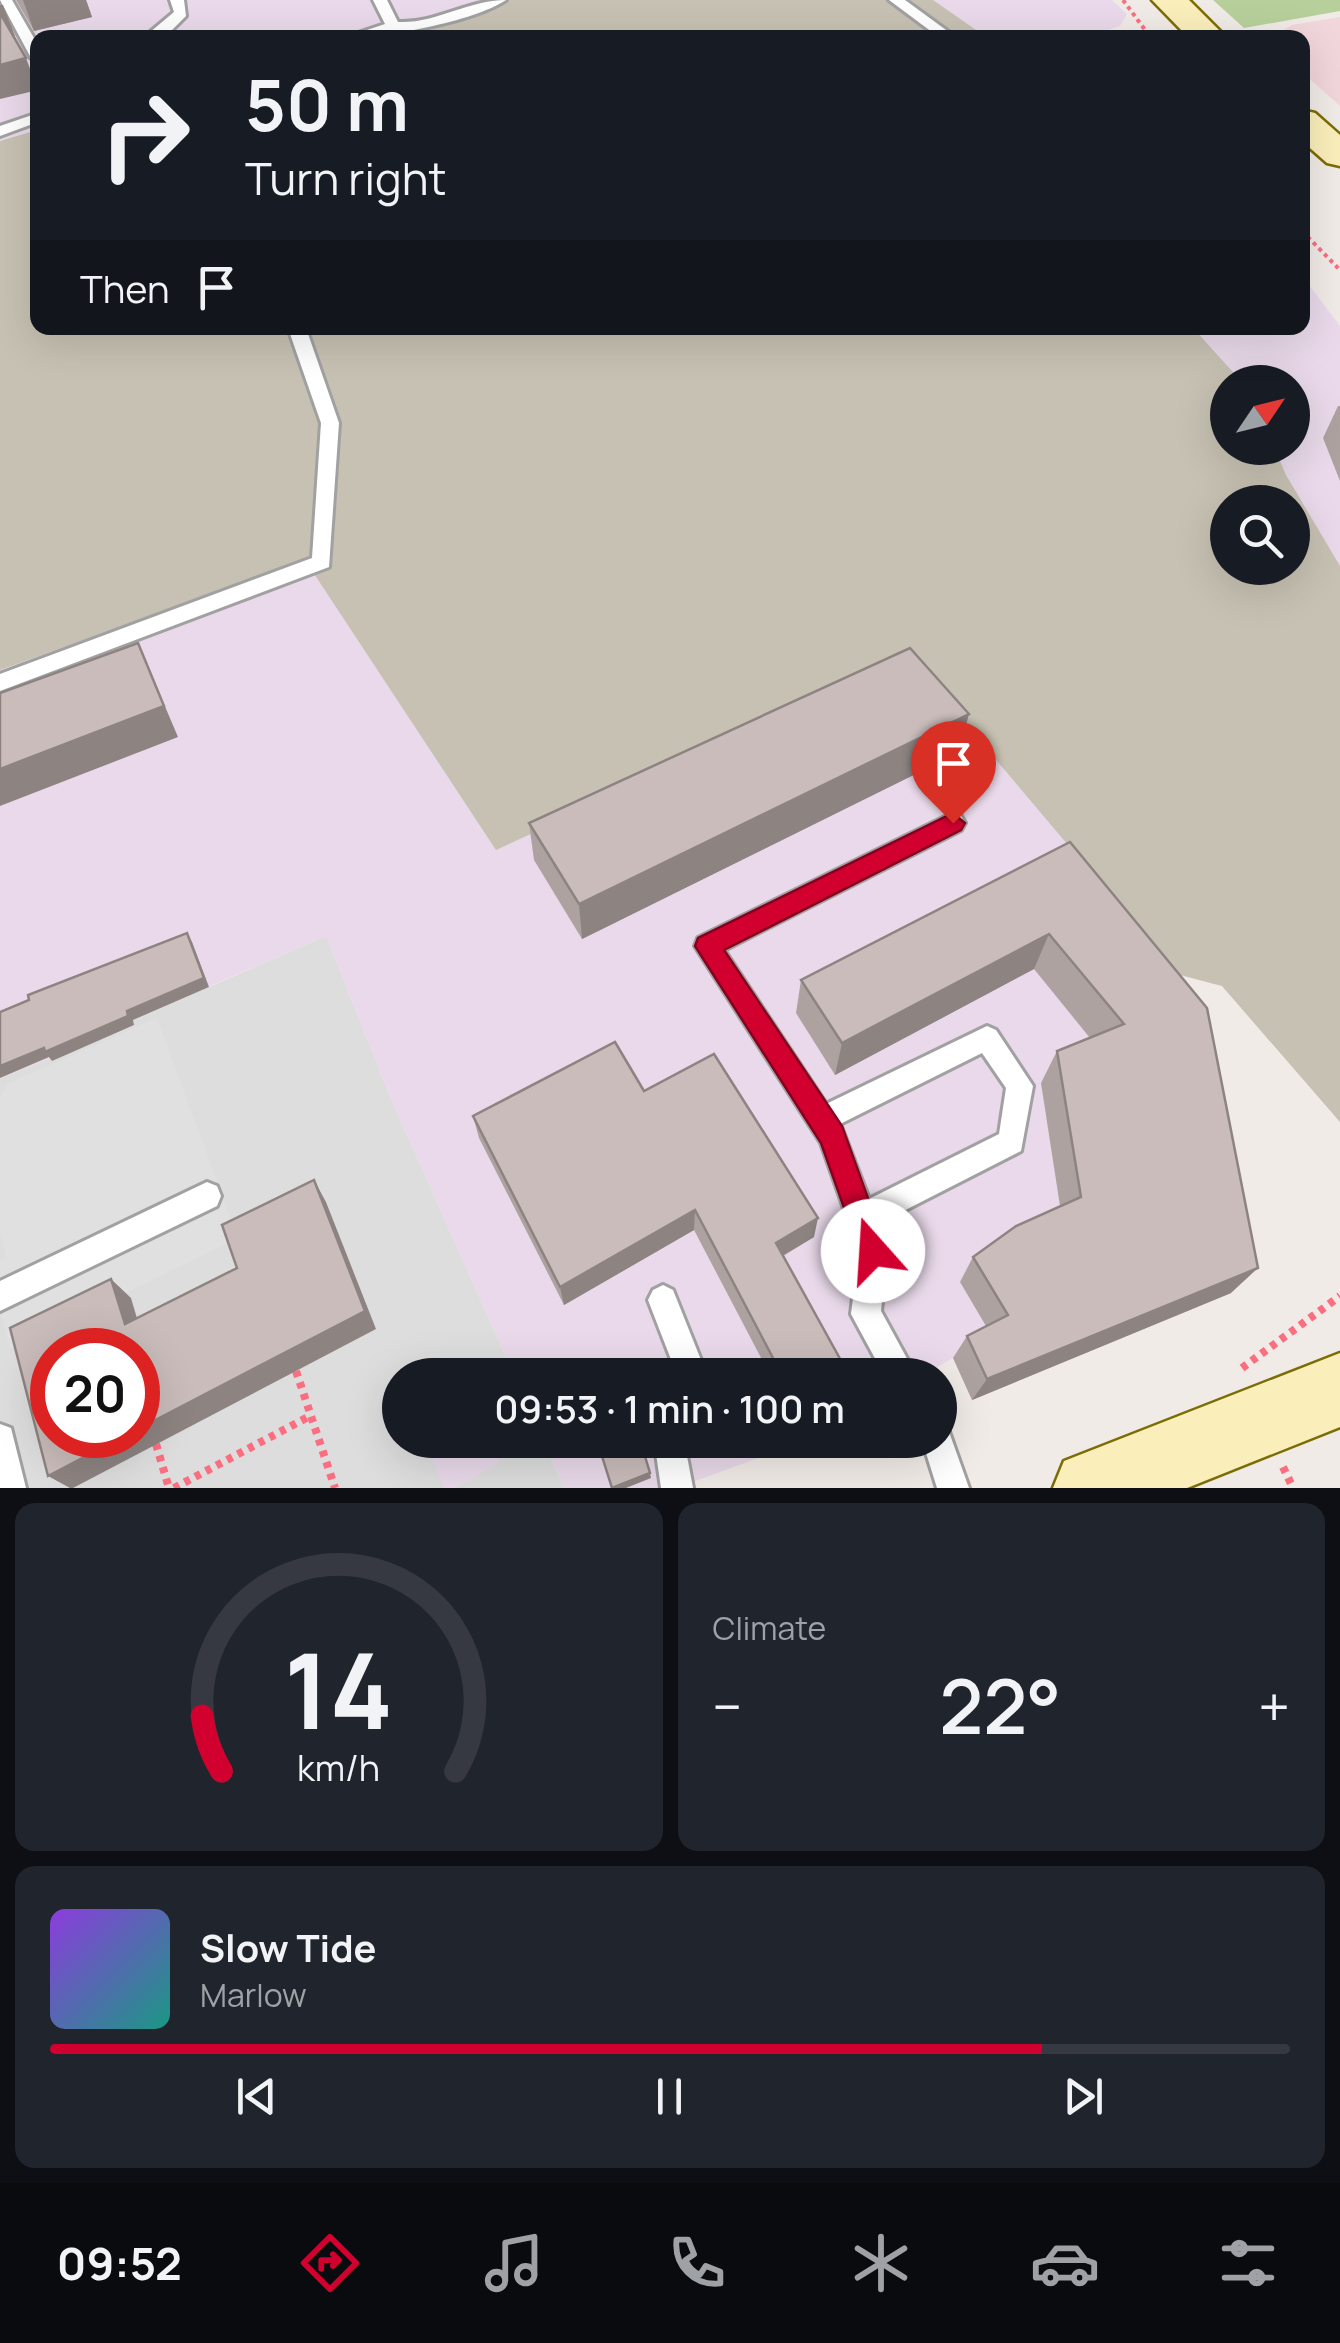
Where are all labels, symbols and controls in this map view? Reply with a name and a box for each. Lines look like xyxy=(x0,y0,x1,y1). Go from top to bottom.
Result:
text: 50 m xyxy=(245,56,409,152)
icon: right xyxy=(80,70,210,200)
text: Turn right xyxy=(245,147,446,209)
icon: arrive xyxy=(189,260,244,315)
text: Then xyxy=(80,262,169,314)
north arrow xyxy=(1210,365,1310,465)
map controls xyxy=(1210,365,1310,585)
button: search xyxy=(1210,485,1310,585)
pin xyxy=(911,721,996,824)
icon: arrive xyxy=(926,736,981,791)
position arrow xyxy=(821,1199,925,1303)
speed limit sign: 20 xyxy=(30,1328,160,1458)
text: 09:53 · 1 min · 100 m xyxy=(494,1382,845,1434)
text: Climate xyxy=(713,1606,826,1650)
text: 14 xyxy=(284,1618,393,1760)
text: 22° xyxy=(939,1654,1061,1757)
text: − xyxy=(713,1668,742,1744)
text: + xyxy=(1258,1668,1290,1744)
text: km/h xyxy=(297,1743,380,1792)
text: Slow Tide xyxy=(200,1921,377,1973)
text: Marlow xyxy=(200,1973,307,2017)
icon: previous xyxy=(229,2069,284,2124)
icon: pause xyxy=(642,2069,697,2124)
icon: next xyxy=(1056,2069,1111,2124)
icon: directions xyxy=(295,2228,365,2298)
icon: music xyxy=(479,2228,549,2298)
icon: phone xyxy=(662,2228,732,2298)
icon: climate xyxy=(846,2228,916,2298)
icon: car xyxy=(1030,2228,1100,2298)
icon: filters xyxy=(1213,2228,1283,2298)
text: 09:52 xyxy=(57,2232,182,2294)

